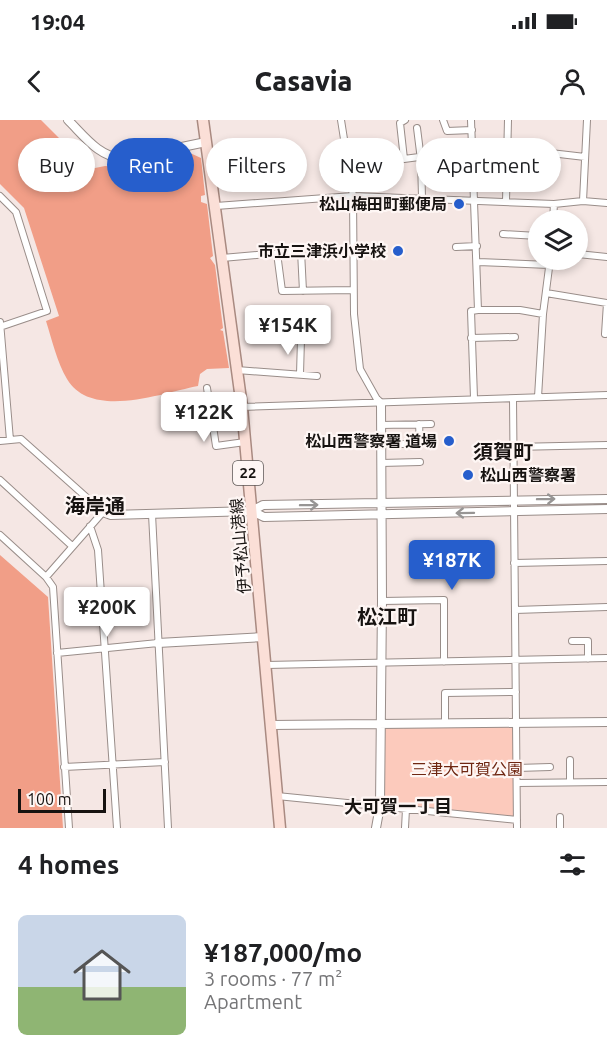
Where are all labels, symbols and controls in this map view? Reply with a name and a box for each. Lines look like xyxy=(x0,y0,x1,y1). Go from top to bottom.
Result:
text: 19:04 xyxy=(30,9,85,34)
icon: back xyxy=(18,65,51,98)
icon: person xyxy=(556,65,589,98)
text: Casavia xyxy=(255,66,352,96)
chip: Buy xyxy=(18,138,95,192)
chip: Rent xyxy=(107,138,194,192)
chip: Filters xyxy=(206,138,307,192)
chip: New xyxy=(319,138,404,192)
chip: Apartment xyxy=(416,138,561,192)
place label: 松山梅田町郵便局 xyxy=(319,195,447,213)
marker: 松山梅田町郵便局 xyxy=(452,197,466,211)
map controls xyxy=(528,210,588,270)
button: layers xyxy=(528,210,588,270)
place label: 市立三津浜小学校 xyxy=(258,242,386,260)
marker: 市立三津浜小学校 xyxy=(391,244,405,258)
pin: ¥154K xyxy=(246,305,330,356)
text: ¥154K xyxy=(259,313,317,336)
pin: ¥122K xyxy=(162,392,246,443)
text: ¥122K xyxy=(175,400,233,423)
place label: 松山西警察署 道場 xyxy=(305,432,437,450)
marker: 松山西警察署 道場 xyxy=(442,434,456,448)
district label: 須賀町 xyxy=(473,440,533,463)
road number: 22 xyxy=(233,461,263,485)
place label: 松山西警察署 xyxy=(480,466,576,484)
marker: 松山西警察署 xyxy=(461,468,475,482)
district label: 海岸通 xyxy=(65,494,125,517)
one-way arrow xyxy=(535,494,555,505)
street label: 伊予松山港線 xyxy=(227,497,253,595)
one-way arrow xyxy=(298,499,318,511)
one-way arrow xyxy=(455,507,475,519)
pin: ¥187K xyxy=(410,540,494,591)
text: ¥187K xyxy=(423,548,481,571)
pin: ¥200K xyxy=(65,587,149,638)
text: ¥200K xyxy=(78,595,136,618)
district label: 松江町 xyxy=(357,605,417,628)
park label: 三津大可賀公園 xyxy=(411,760,523,778)
scale bar xyxy=(18,786,106,814)
text: 100 m xyxy=(27,790,72,808)
district label: 大可賀一丁目 xyxy=(344,796,452,816)
icon: filters xyxy=(556,848,589,881)
text: 4 homes xyxy=(18,850,119,879)
text: ¥187,000/mo xyxy=(204,938,362,967)
icon: home xyxy=(66,939,138,1011)
text: 3 rooms · 77 m² xyxy=(204,967,342,990)
text: Apartment xyxy=(204,990,302,1013)

